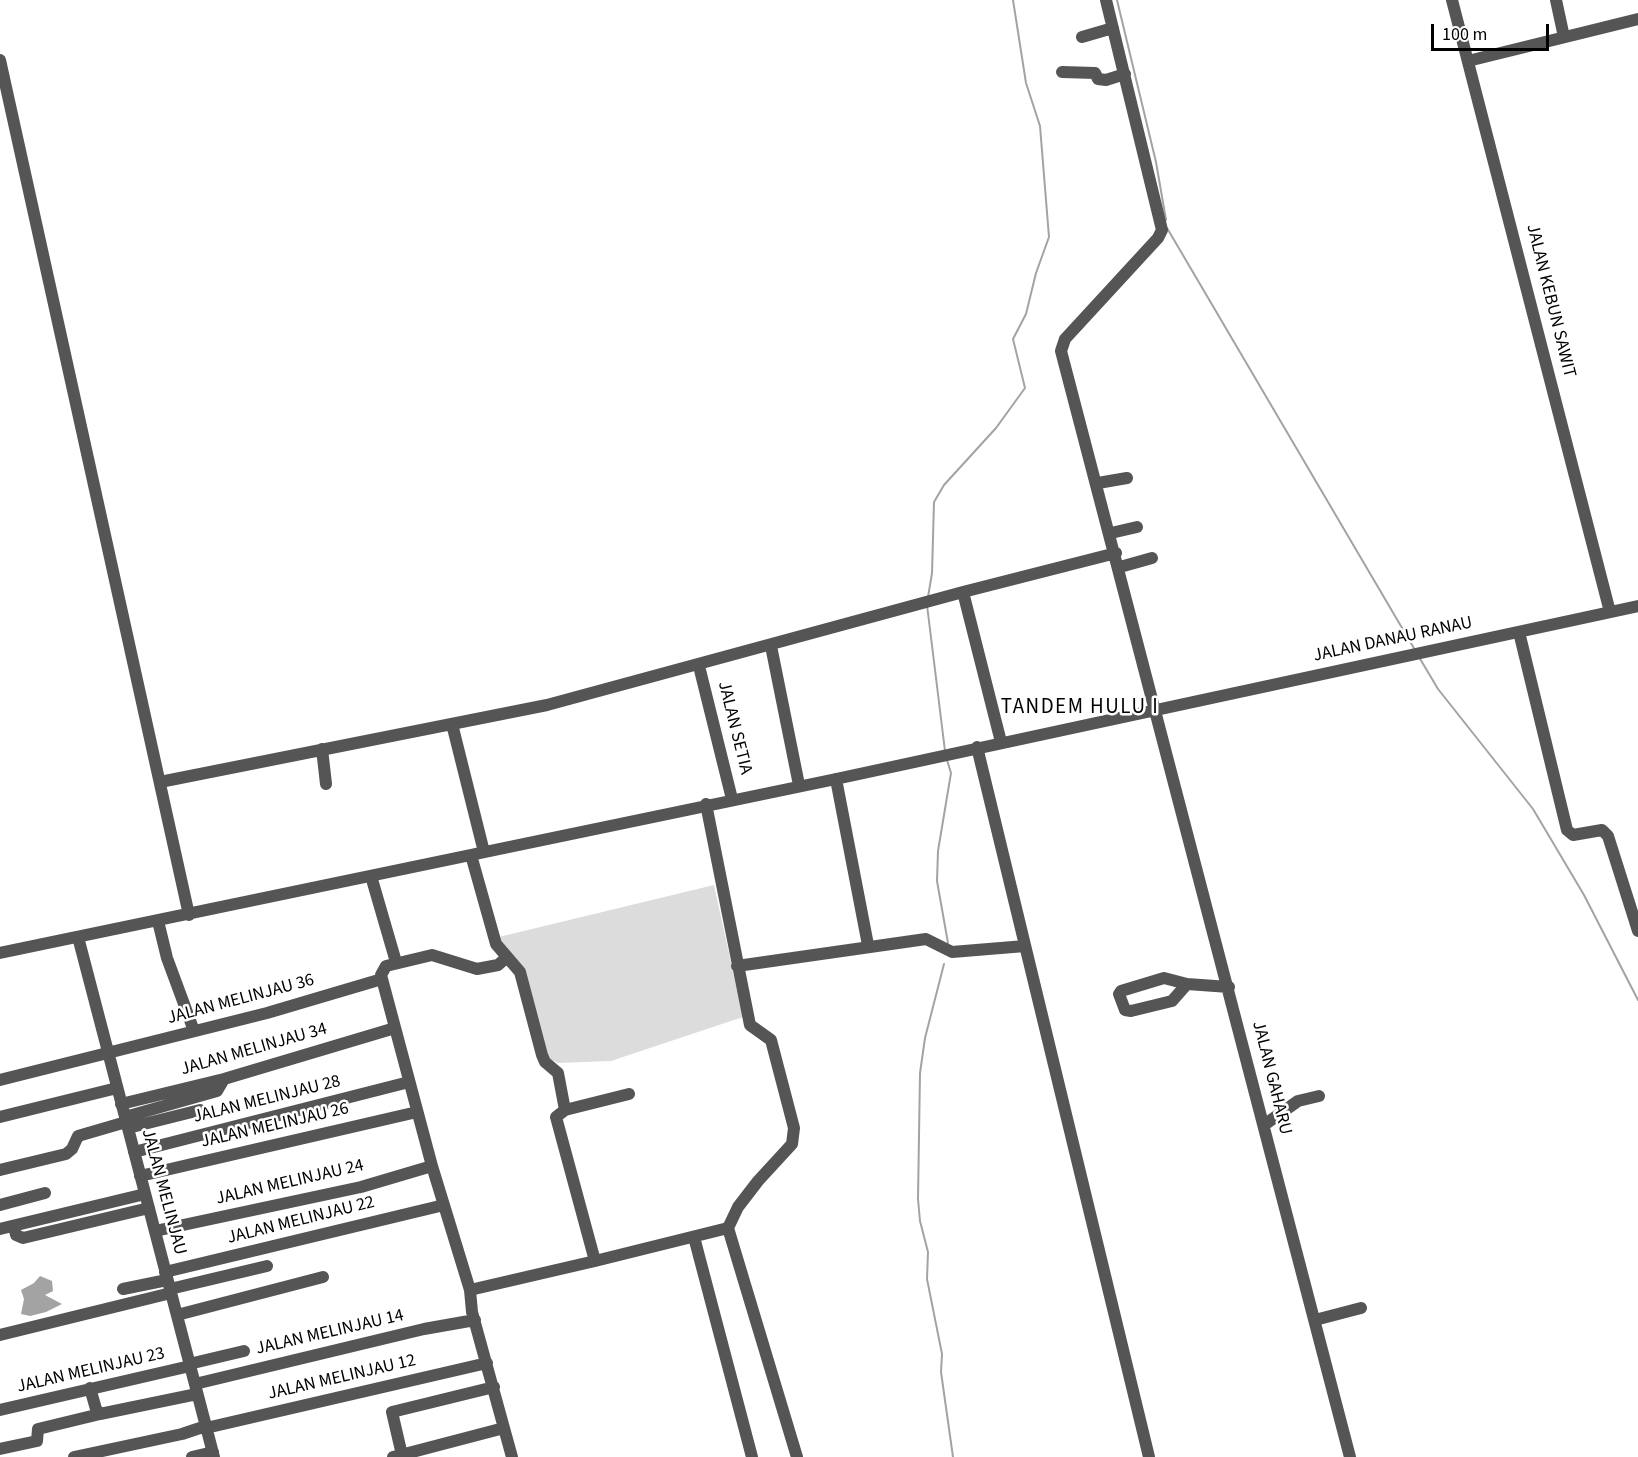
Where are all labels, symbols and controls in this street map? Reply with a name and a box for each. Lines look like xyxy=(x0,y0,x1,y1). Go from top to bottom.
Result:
scale bar xyxy=(1434,12,1552,50)
text: 100 m xyxy=(1442,22,1487,47)
street label: JALAN KEBUN SAWIT xyxy=(1520,222,1580,380)
street label: JALAN DANAU RANAU xyxy=(1312,613,1474,667)
street label: JALAN SETIA xyxy=(712,679,756,777)
district label: TANDEM HULU I xyxy=(1001,695,1159,721)
street label: JALAN MELINJAU 36 xyxy=(165,970,317,1030)
street label: JALAN MELINJAU 34 xyxy=(178,1019,330,1081)
street label: JALAN GAHARU xyxy=(1246,1019,1296,1137)
street label: JALAN MELINJAU 28 xyxy=(191,1071,343,1129)
street label: JALAN MELINJAU 26 xyxy=(199,1098,351,1154)
street label: JALAN MELINJAU xyxy=(136,1127,190,1257)
street label: JALAN MELINJAU 24 xyxy=(214,1155,366,1211)
street label: JALAN MELINJAU 22 xyxy=(225,1192,377,1250)
street label: JALAN MELINJAU 14 xyxy=(254,1305,406,1361)
street label: JALAN MELINJAU 23 xyxy=(15,1343,167,1399)
street label: JALAN MELINJAU 12 xyxy=(266,1350,418,1406)

